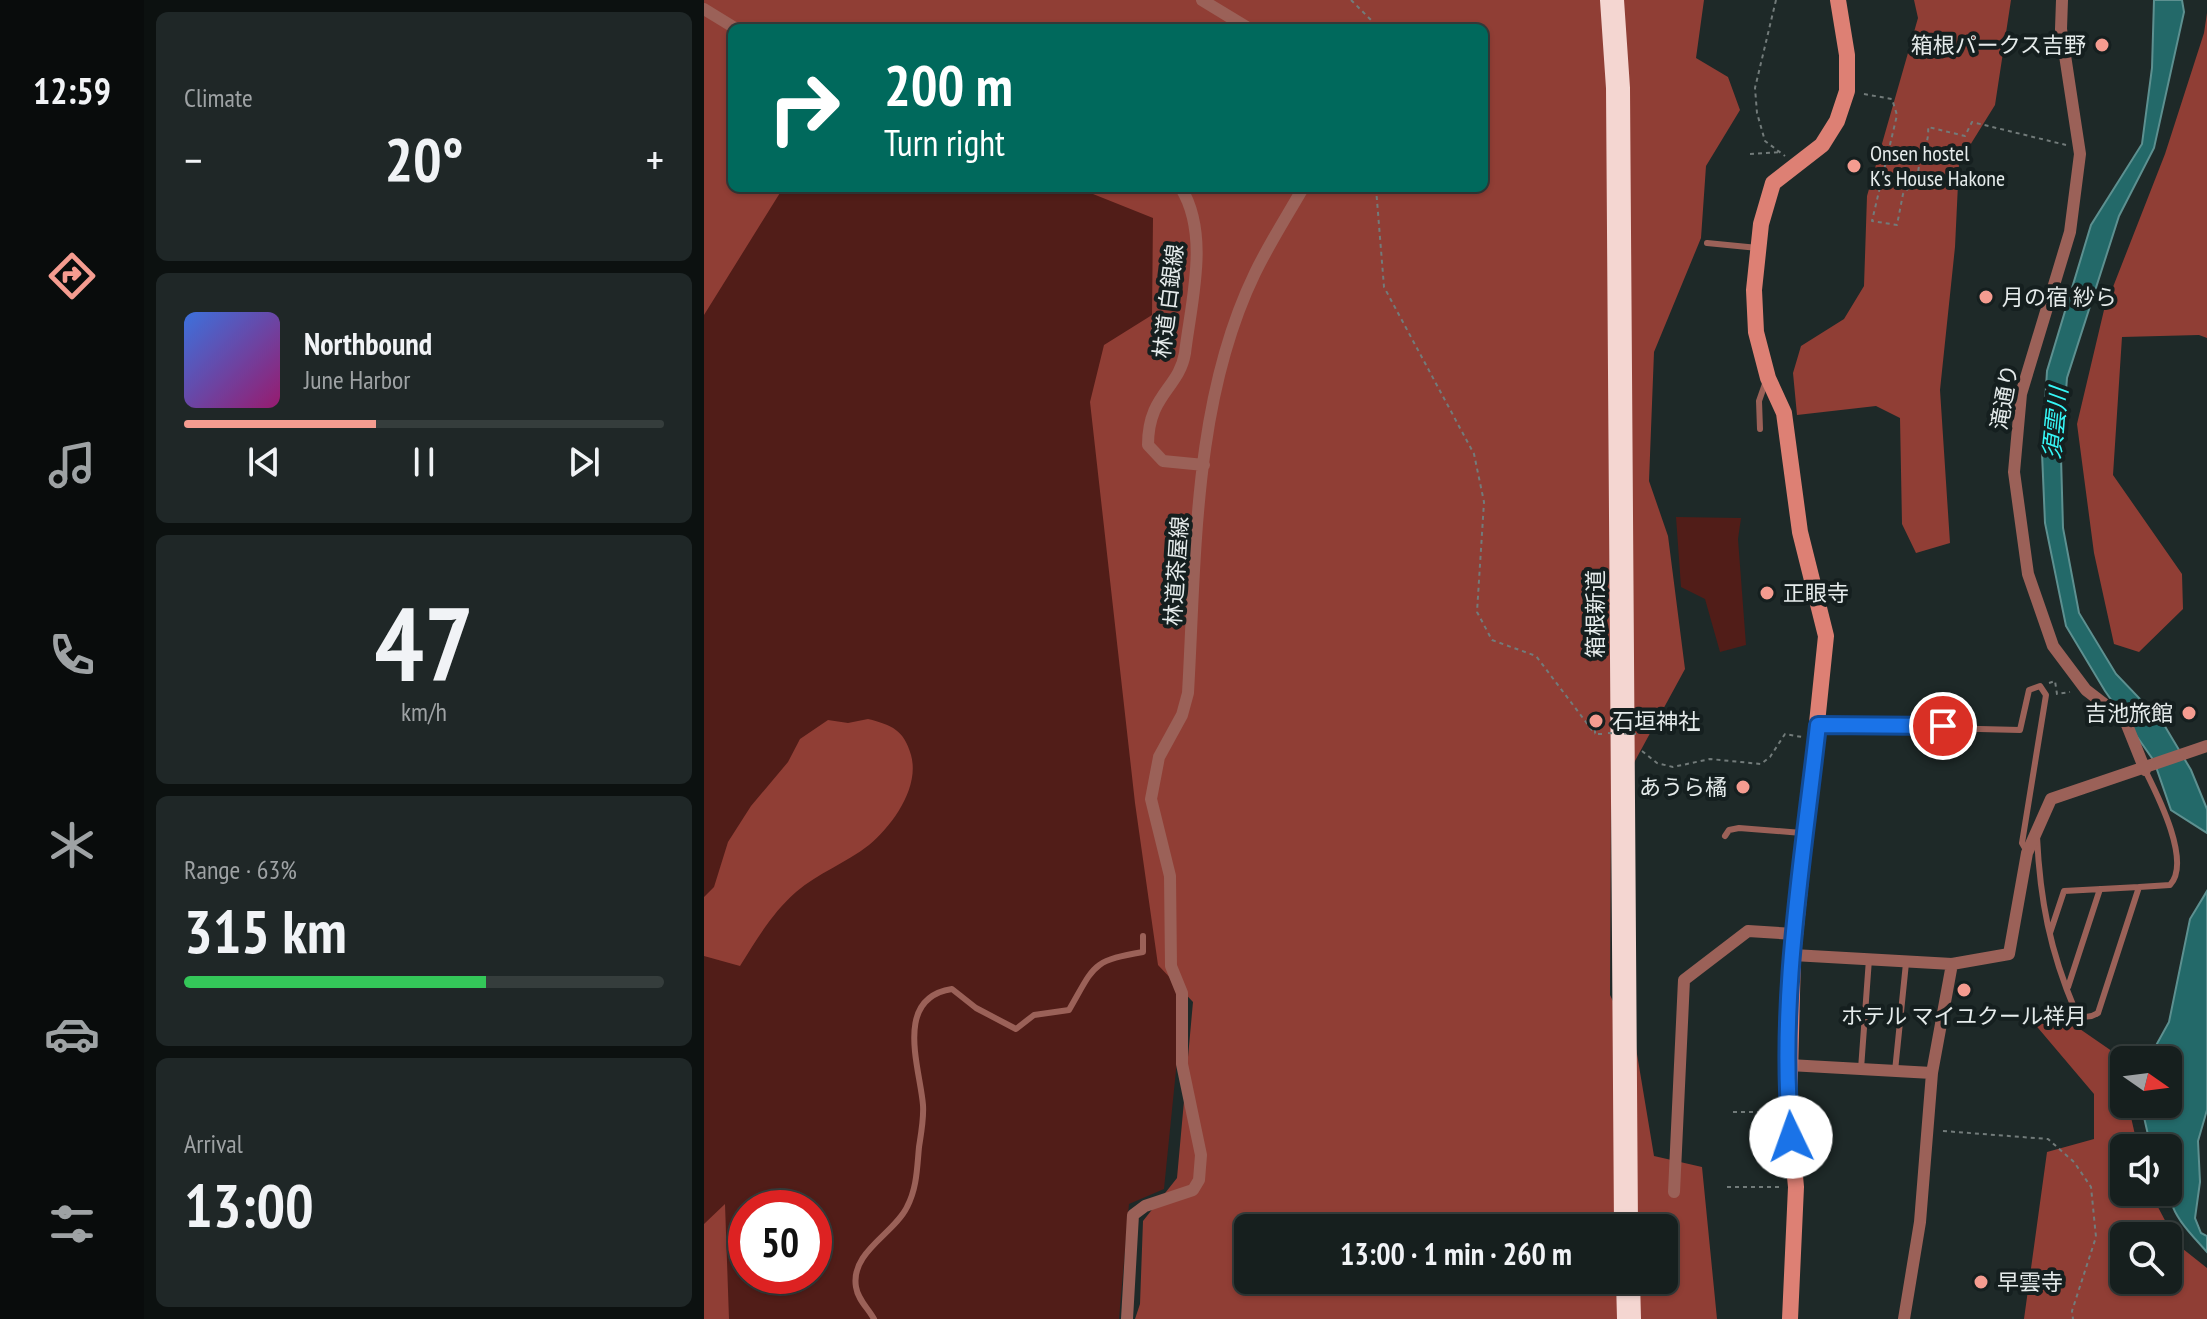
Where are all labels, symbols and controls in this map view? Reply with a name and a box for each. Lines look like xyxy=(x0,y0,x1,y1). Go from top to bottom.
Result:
place label: 箱根パークス吉野 xyxy=(1911,31,2086,59)
marker: 箱根パークス吉野 xyxy=(2093,36,2111,54)
text: 200 m xyxy=(884,49,1013,121)
icon: right xyxy=(752,56,856,160)
text: 12:59 xyxy=(33,67,111,114)
text: Climate xyxy=(184,81,253,114)
text: Turn right xyxy=(884,119,1005,166)
text: 20° xyxy=(384,120,464,198)
text: − xyxy=(184,131,202,188)
text: + xyxy=(646,131,664,188)
place label: Onsen hostel K's House Hakone xyxy=(1870,139,2005,192)
marker: Onsen hostel K's House Hakone xyxy=(1845,157,1863,175)
street label: 林道 白銀線 xyxy=(1147,242,1189,360)
icon: directions xyxy=(44,248,100,304)
place label: 月の宿 紗ら xyxy=(2002,283,2117,311)
marker: 月の宿 紗ら xyxy=(1977,288,1995,306)
text: Northbound xyxy=(304,324,432,363)
street label: 滝通り xyxy=(1984,362,2024,432)
text: June Harbor xyxy=(304,363,410,396)
water label: 須雲川 xyxy=(2036,383,2074,460)
icon: music xyxy=(44,437,100,493)
icon: previous xyxy=(242,440,286,484)
icon: pause xyxy=(402,440,446,484)
icon: next xyxy=(562,440,606,484)
street label: 林道茶屋線 xyxy=(1158,515,1194,627)
street label: 箱根新道 xyxy=(1581,570,1609,658)
text: 47 xyxy=(374,575,474,710)
place label: 正眼寺 xyxy=(1783,579,1849,607)
marker: 正眼寺 xyxy=(1758,584,1776,602)
icon: phone xyxy=(44,627,100,683)
pin xyxy=(1909,692,1977,760)
text: km/h xyxy=(401,695,447,728)
place label: 吉池旅館 xyxy=(2085,699,2173,727)
icon: arrive xyxy=(1921,704,1965,748)
marker: 吉池旅館 xyxy=(2180,704,2198,722)
place label: 石垣神社 xyxy=(1612,707,1700,735)
marker: 石垣神社 xyxy=(1587,712,1605,730)
place label: あうら橘 xyxy=(1639,773,1727,801)
marker: あうら橘 xyxy=(1734,778,1752,796)
icon: climate xyxy=(44,817,100,873)
text: Range · 63% xyxy=(184,853,297,886)
text: 315 km xyxy=(184,892,347,970)
marker: ホテル マイユクール祥月 xyxy=(1955,981,1973,999)
place label: ホテル マイユクール祥月 xyxy=(1841,1002,2087,1030)
icon: car xyxy=(44,1006,100,1062)
north arrow xyxy=(2110,1046,2182,1118)
map controls xyxy=(2110,1046,2182,1294)
position arrow xyxy=(1749,1095,1833,1179)
text: Arrival xyxy=(184,1127,243,1160)
button: sound xyxy=(2110,1134,2182,1206)
text: 13:00 xyxy=(184,1166,314,1244)
speed limit sign: 50 xyxy=(728,1190,832,1294)
icon: filters xyxy=(44,1196,100,1252)
button: search xyxy=(2110,1222,2182,1294)
text: 13:00 · 1 min · 260 m xyxy=(1340,1234,1572,1273)
place label: 早雲寺 xyxy=(1997,1268,2063,1296)
marker: 早雲寺 xyxy=(1972,1273,1990,1291)

